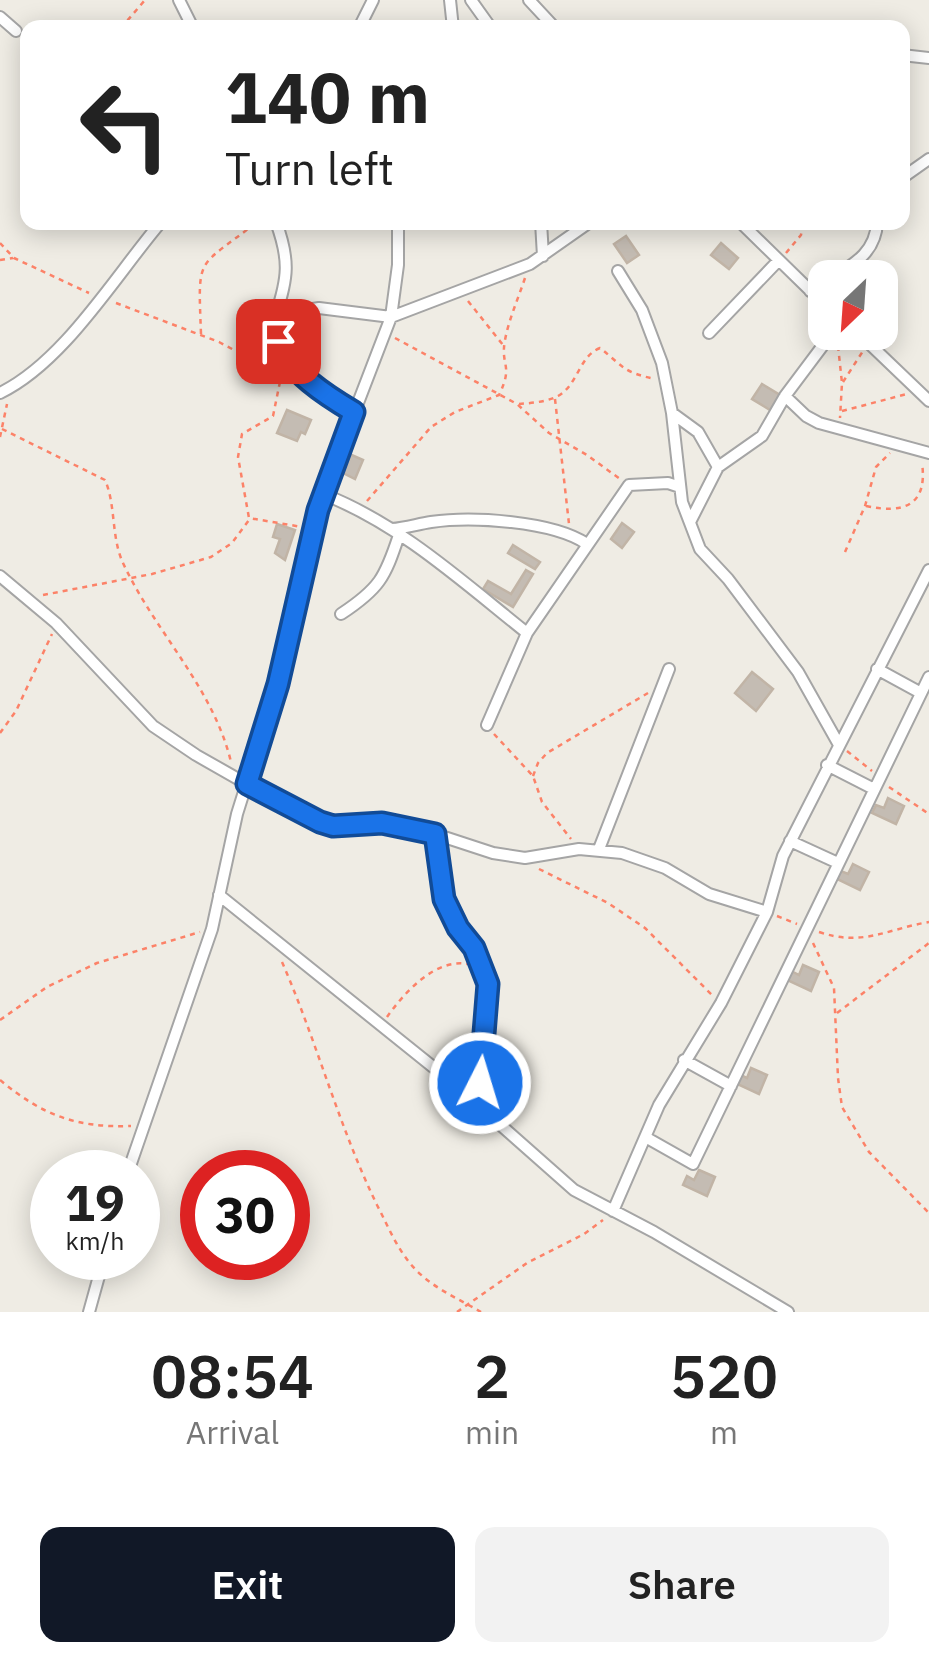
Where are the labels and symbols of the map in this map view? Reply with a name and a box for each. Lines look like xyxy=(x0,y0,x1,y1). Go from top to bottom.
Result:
north arrow xyxy=(808,260,898,350)
pin xyxy=(236,299,321,384)
position arrow xyxy=(428,1031,532,1135)
speed limit sign: 30 xyxy=(180,1150,310,1280)

